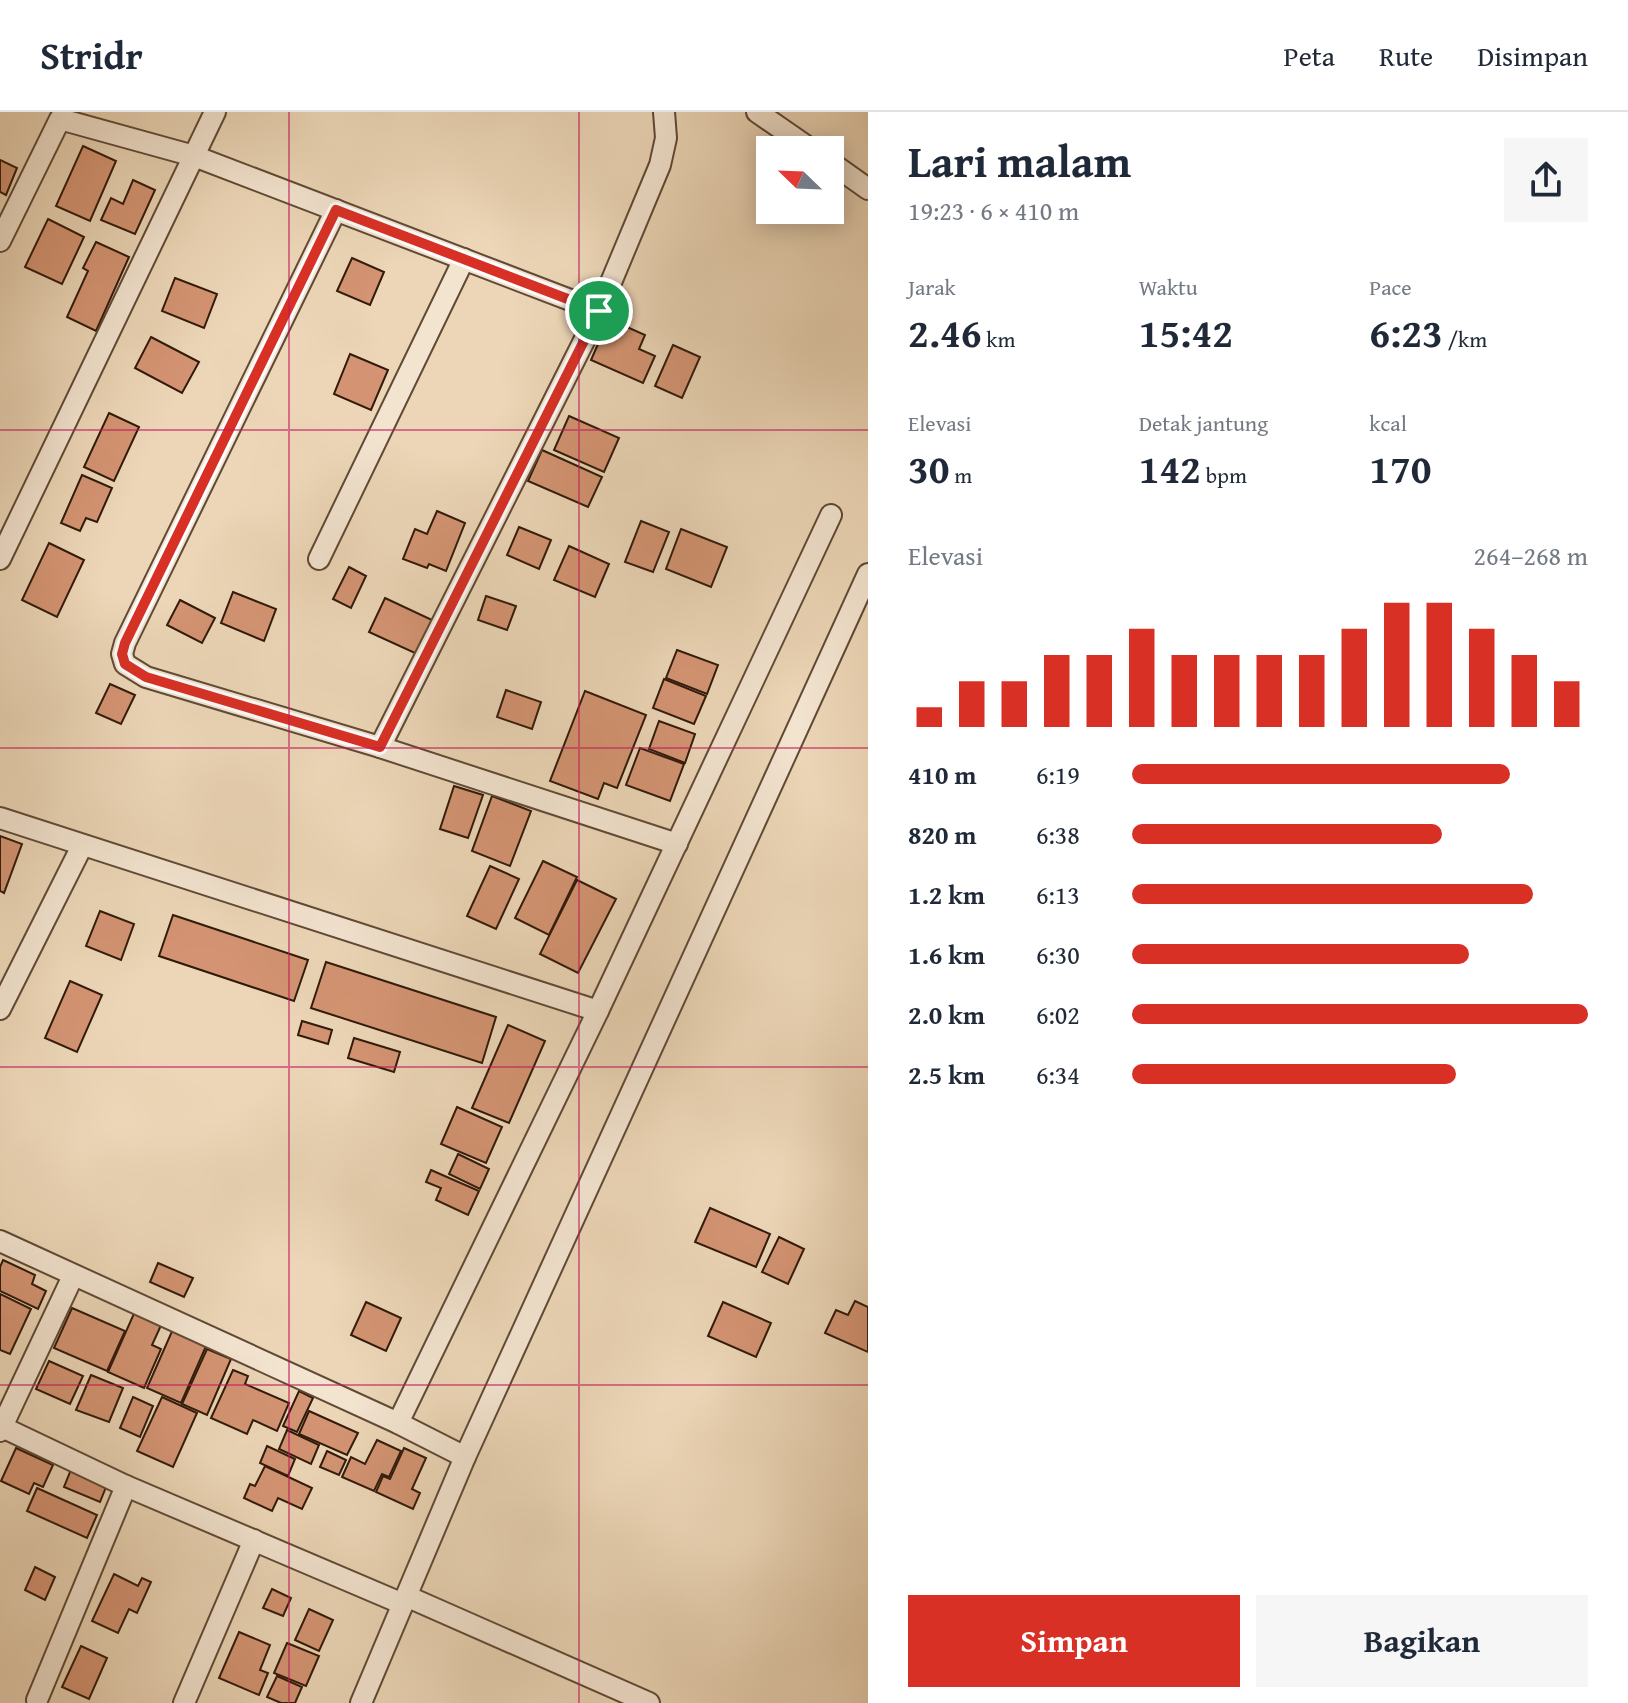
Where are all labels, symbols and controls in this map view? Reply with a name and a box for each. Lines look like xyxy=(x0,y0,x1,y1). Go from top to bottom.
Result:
text: Stridr xyxy=(40,27,143,83)
text: Peta xyxy=(1284,35,1335,76)
text: Rute xyxy=(1379,35,1433,76)
text: Disimpan xyxy=(1477,35,1588,76)
text: Lari malam xyxy=(908,129,1131,193)
north arrow xyxy=(756,136,844,224)
map controls xyxy=(756,136,844,224)
button: share xyxy=(1504,138,1588,222)
text: 19:23 · 6 × 410 m xyxy=(908,191,1079,230)
text: Jarak xyxy=(908,271,956,303)
text: Waktu xyxy=(1139,271,1198,303)
text: Pace xyxy=(1369,271,1412,303)
pin xyxy=(565,277,633,345)
icon: arrive xyxy=(577,289,621,333)
text: 2.46 xyxy=(908,303,981,362)
text: 15:42 xyxy=(1139,303,1233,362)
text: 6:23 xyxy=(1369,303,1443,362)
text: km xyxy=(981,323,1015,355)
text: /km xyxy=(1443,323,1487,355)
text: Elevasi xyxy=(908,407,971,439)
text: Detak jantung xyxy=(1139,407,1268,439)
text: kcal xyxy=(1369,407,1407,439)
text: 30 xyxy=(908,439,949,498)
text: 142 xyxy=(1139,439,1201,498)
text: 170 xyxy=(1369,439,1432,498)
text: m xyxy=(949,459,972,491)
text: bpm xyxy=(1201,459,1247,491)
text: Elevasi xyxy=(908,536,983,575)
text: 264–268 m xyxy=(1474,536,1588,575)
text: 410 m xyxy=(908,755,976,794)
text: 6:19 xyxy=(1036,755,1080,794)
text: 820 m xyxy=(908,815,976,854)
text: 6:38 xyxy=(1036,815,1080,854)
text: 1.2 km xyxy=(908,875,985,914)
text: 6:13 xyxy=(1036,875,1080,914)
text: 1.6 km xyxy=(908,935,985,974)
text: 6:30 xyxy=(1036,935,1080,974)
text: 2.0 km xyxy=(908,995,985,1034)
text: 6:02 xyxy=(1036,995,1080,1034)
text: 2.5 km xyxy=(908,1055,985,1094)
text: 6:34 xyxy=(1036,1055,1080,1094)
button: Simpan xyxy=(908,1595,1240,1687)
button: Bagikan xyxy=(1256,1595,1588,1687)

